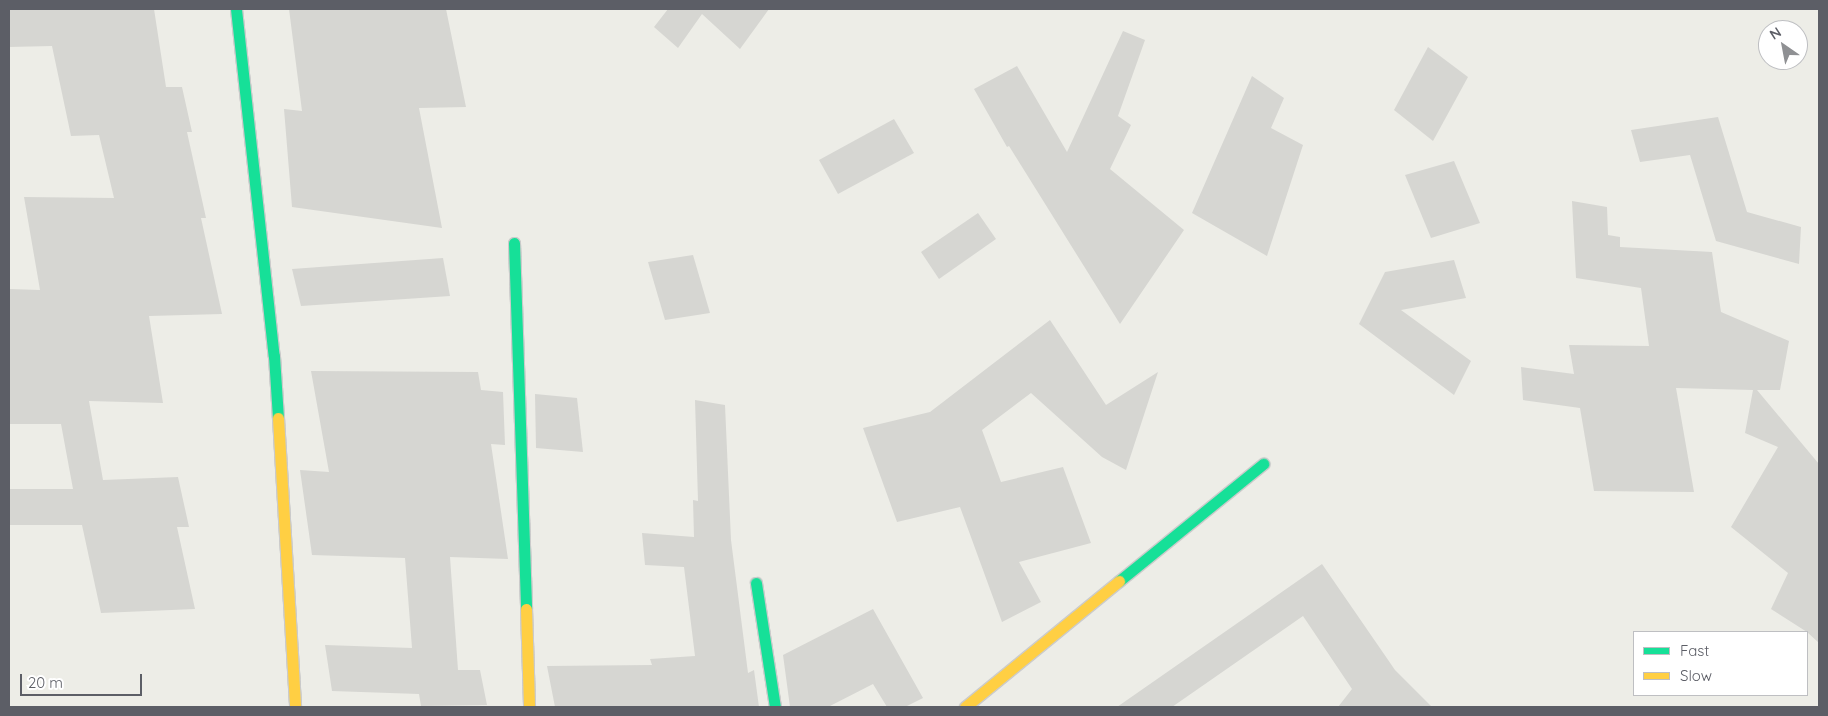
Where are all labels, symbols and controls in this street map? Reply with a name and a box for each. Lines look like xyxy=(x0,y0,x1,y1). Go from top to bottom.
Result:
north arrow xyxy=(1758,20,1808,70)
text: N xyxy=(1766,23,1785,44)
legend xyxy=(1633,631,1808,696)
text: Fast xyxy=(1680,641,1709,660)
scale bar xyxy=(22,664,145,696)
text: Slow xyxy=(1680,666,1712,685)
text: 20 m xyxy=(28,673,63,692)

